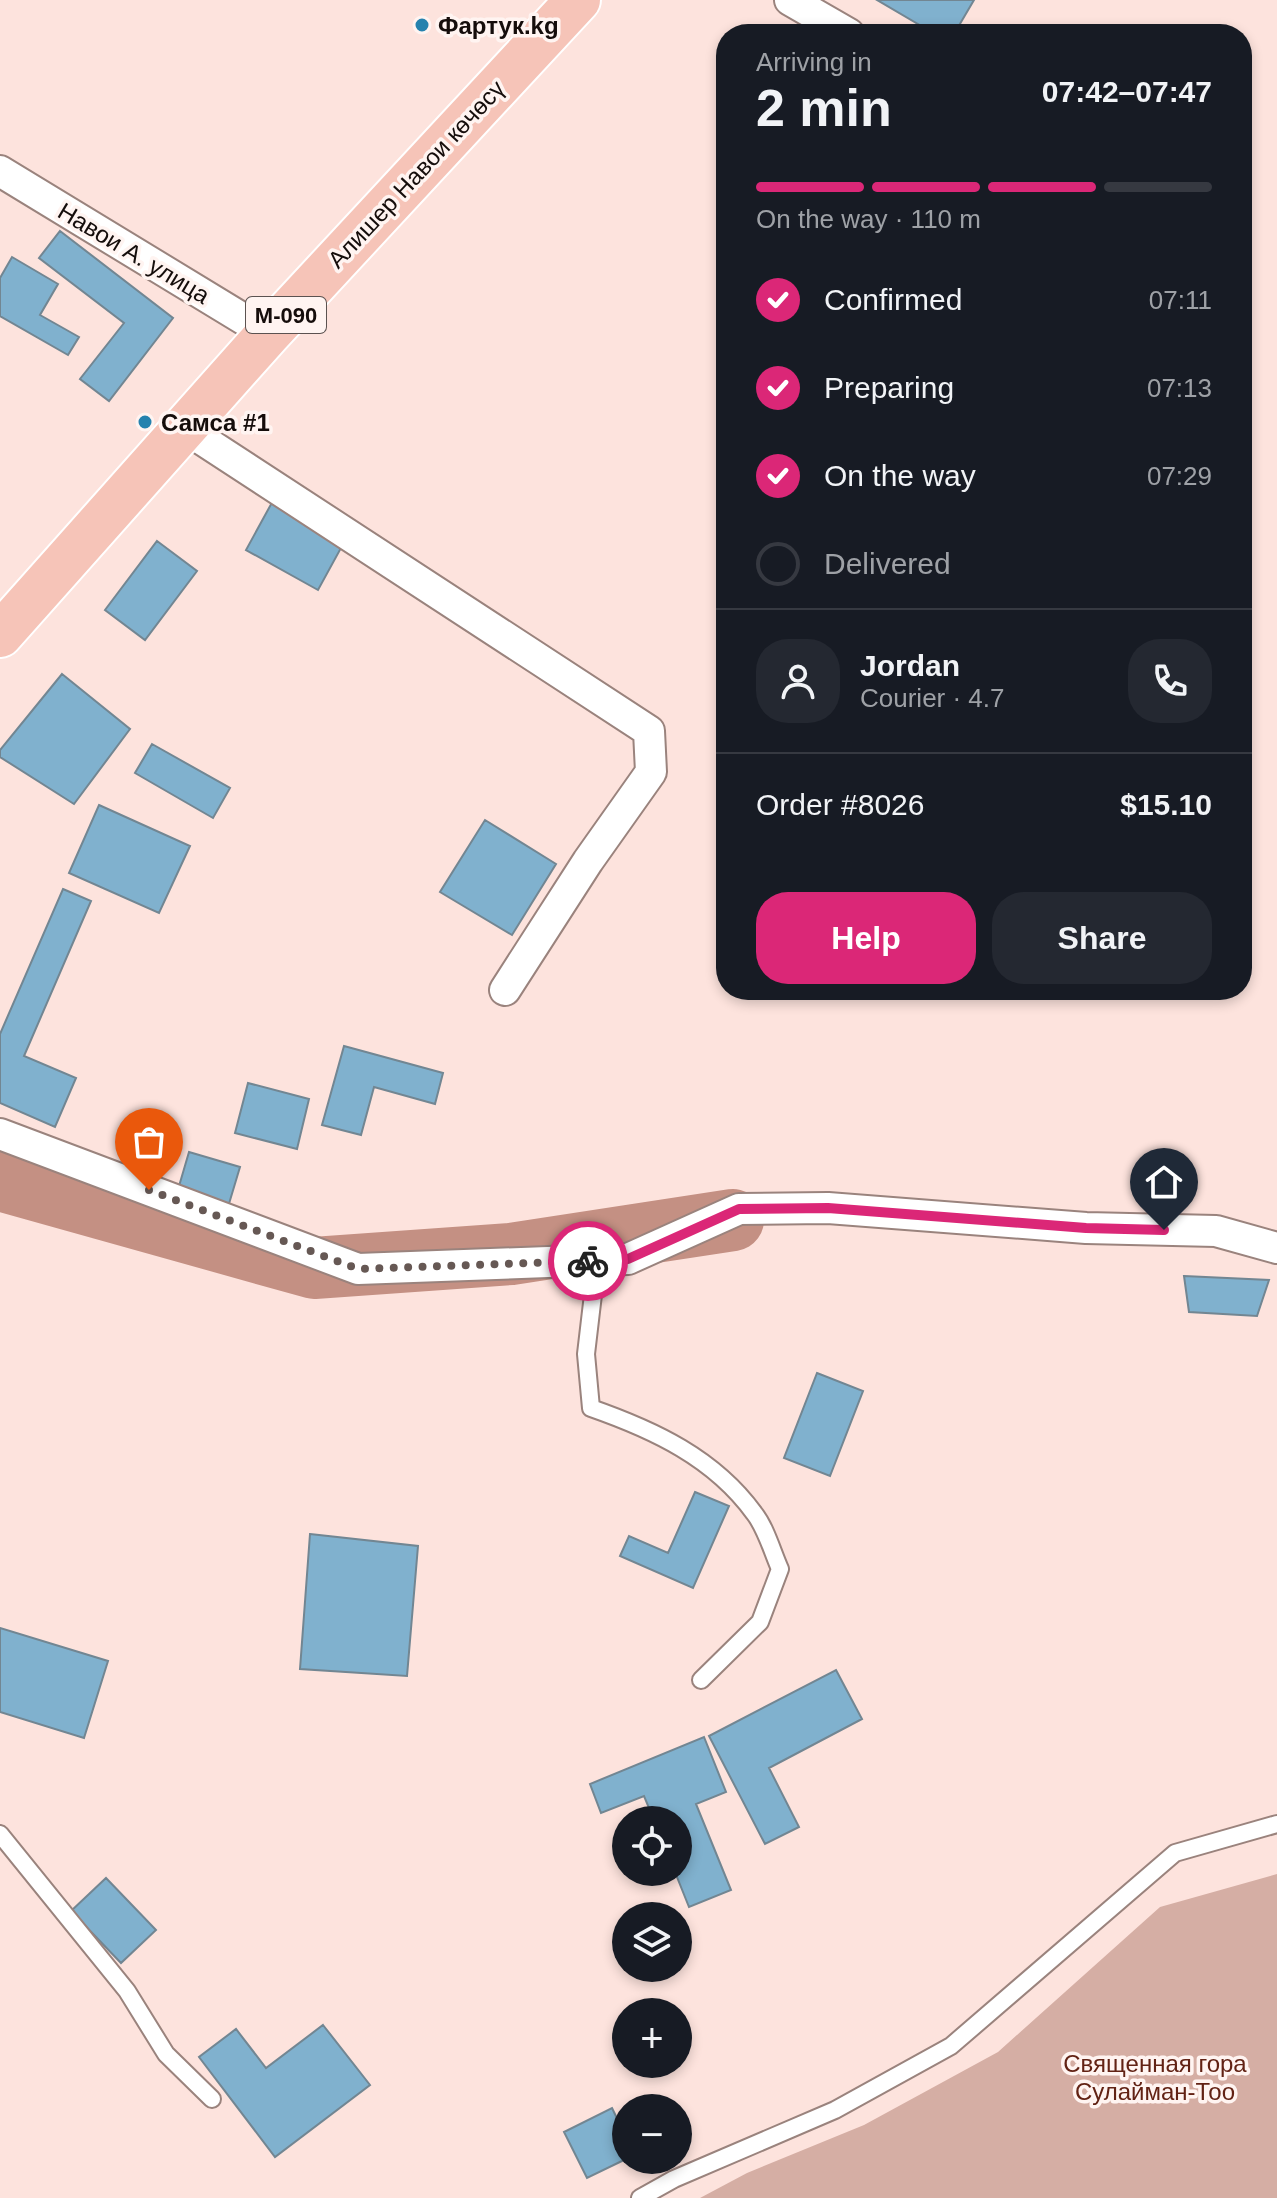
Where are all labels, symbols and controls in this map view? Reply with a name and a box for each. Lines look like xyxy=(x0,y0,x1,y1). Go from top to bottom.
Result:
place label: Фартук.kg xyxy=(438,12,559,39)
marker: Фартук.kg xyxy=(413,16,431,34)
text: Arriving in xyxy=(756,47,872,77)
street label: Алишер Навои көчөсү xyxy=(322,75,510,273)
text: 07:42–07:47 xyxy=(1042,75,1212,108)
text: 2 min xyxy=(756,79,892,137)
street label: Навои А. улица xyxy=(53,197,215,309)
text: On the way · 110 m xyxy=(756,204,981,234)
icon: check xyxy=(756,278,800,322)
text: Confirmed xyxy=(824,283,962,316)
text: 07:11 xyxy=(1149,285,1212,315)
road number: М-090 xyxy=(246,297,326,333)
icon: check xyxy=(756,366,800,410)
text: Preparing xyxy=(824,371,954,404)
text: 07:13 xyxy=(1147,373,1212,403)
place label: Самса #1 xyxy=(161,409,270,436)
marker: Самса #1 xyxy=(136,413,154,431)
icon: check xyxy=(756,454,800,498)
text: On the way xyxy=(824,459,976,492)
text: 07:29 xyxy=(1147,461,1212,491)
text: Delivered xyxy=(824,547,951,580)
button: person xyxy=(756,639,840,723)
button: phone xyxy=(1128,639,1212,723)
text: Jordan xyxy=(860,649,960,682)
text: Courier · 4.7 xyxy=(860,683,1005,713)
text: Order #8026 xyxy=(756,788,924,821)
text: $15.10 xyxy=(1120,788,1212,821)
button: Help xyxy=(756,892,976,984)
button: Share xyxy=(992,892,1212,984)
pin xyxy=(115,1108,183,1190)
icon: bag xyxy=(127,1120,171,1164)
pin xyxy=(1130,1148,1198,1230)
icon: home xyxy=(1142,1160,1186,1204)
courier xyxy=(548,1221,628,1301)
icon: bike xyxy=(566,1239,610,1283)
map controls xyxy=(612,1806,692,2174)
button: locate xyxy=(612,1806,692,1886)
button: layers xyxy=(612,1902,692,1982)
button: + xyxy=(612,1998,692,2078)
park label: Священная гора Сулайман-Тоо xyxy=(1063,2050,1247,2105)
button: − xyxy=(612,2094,692,2174)

